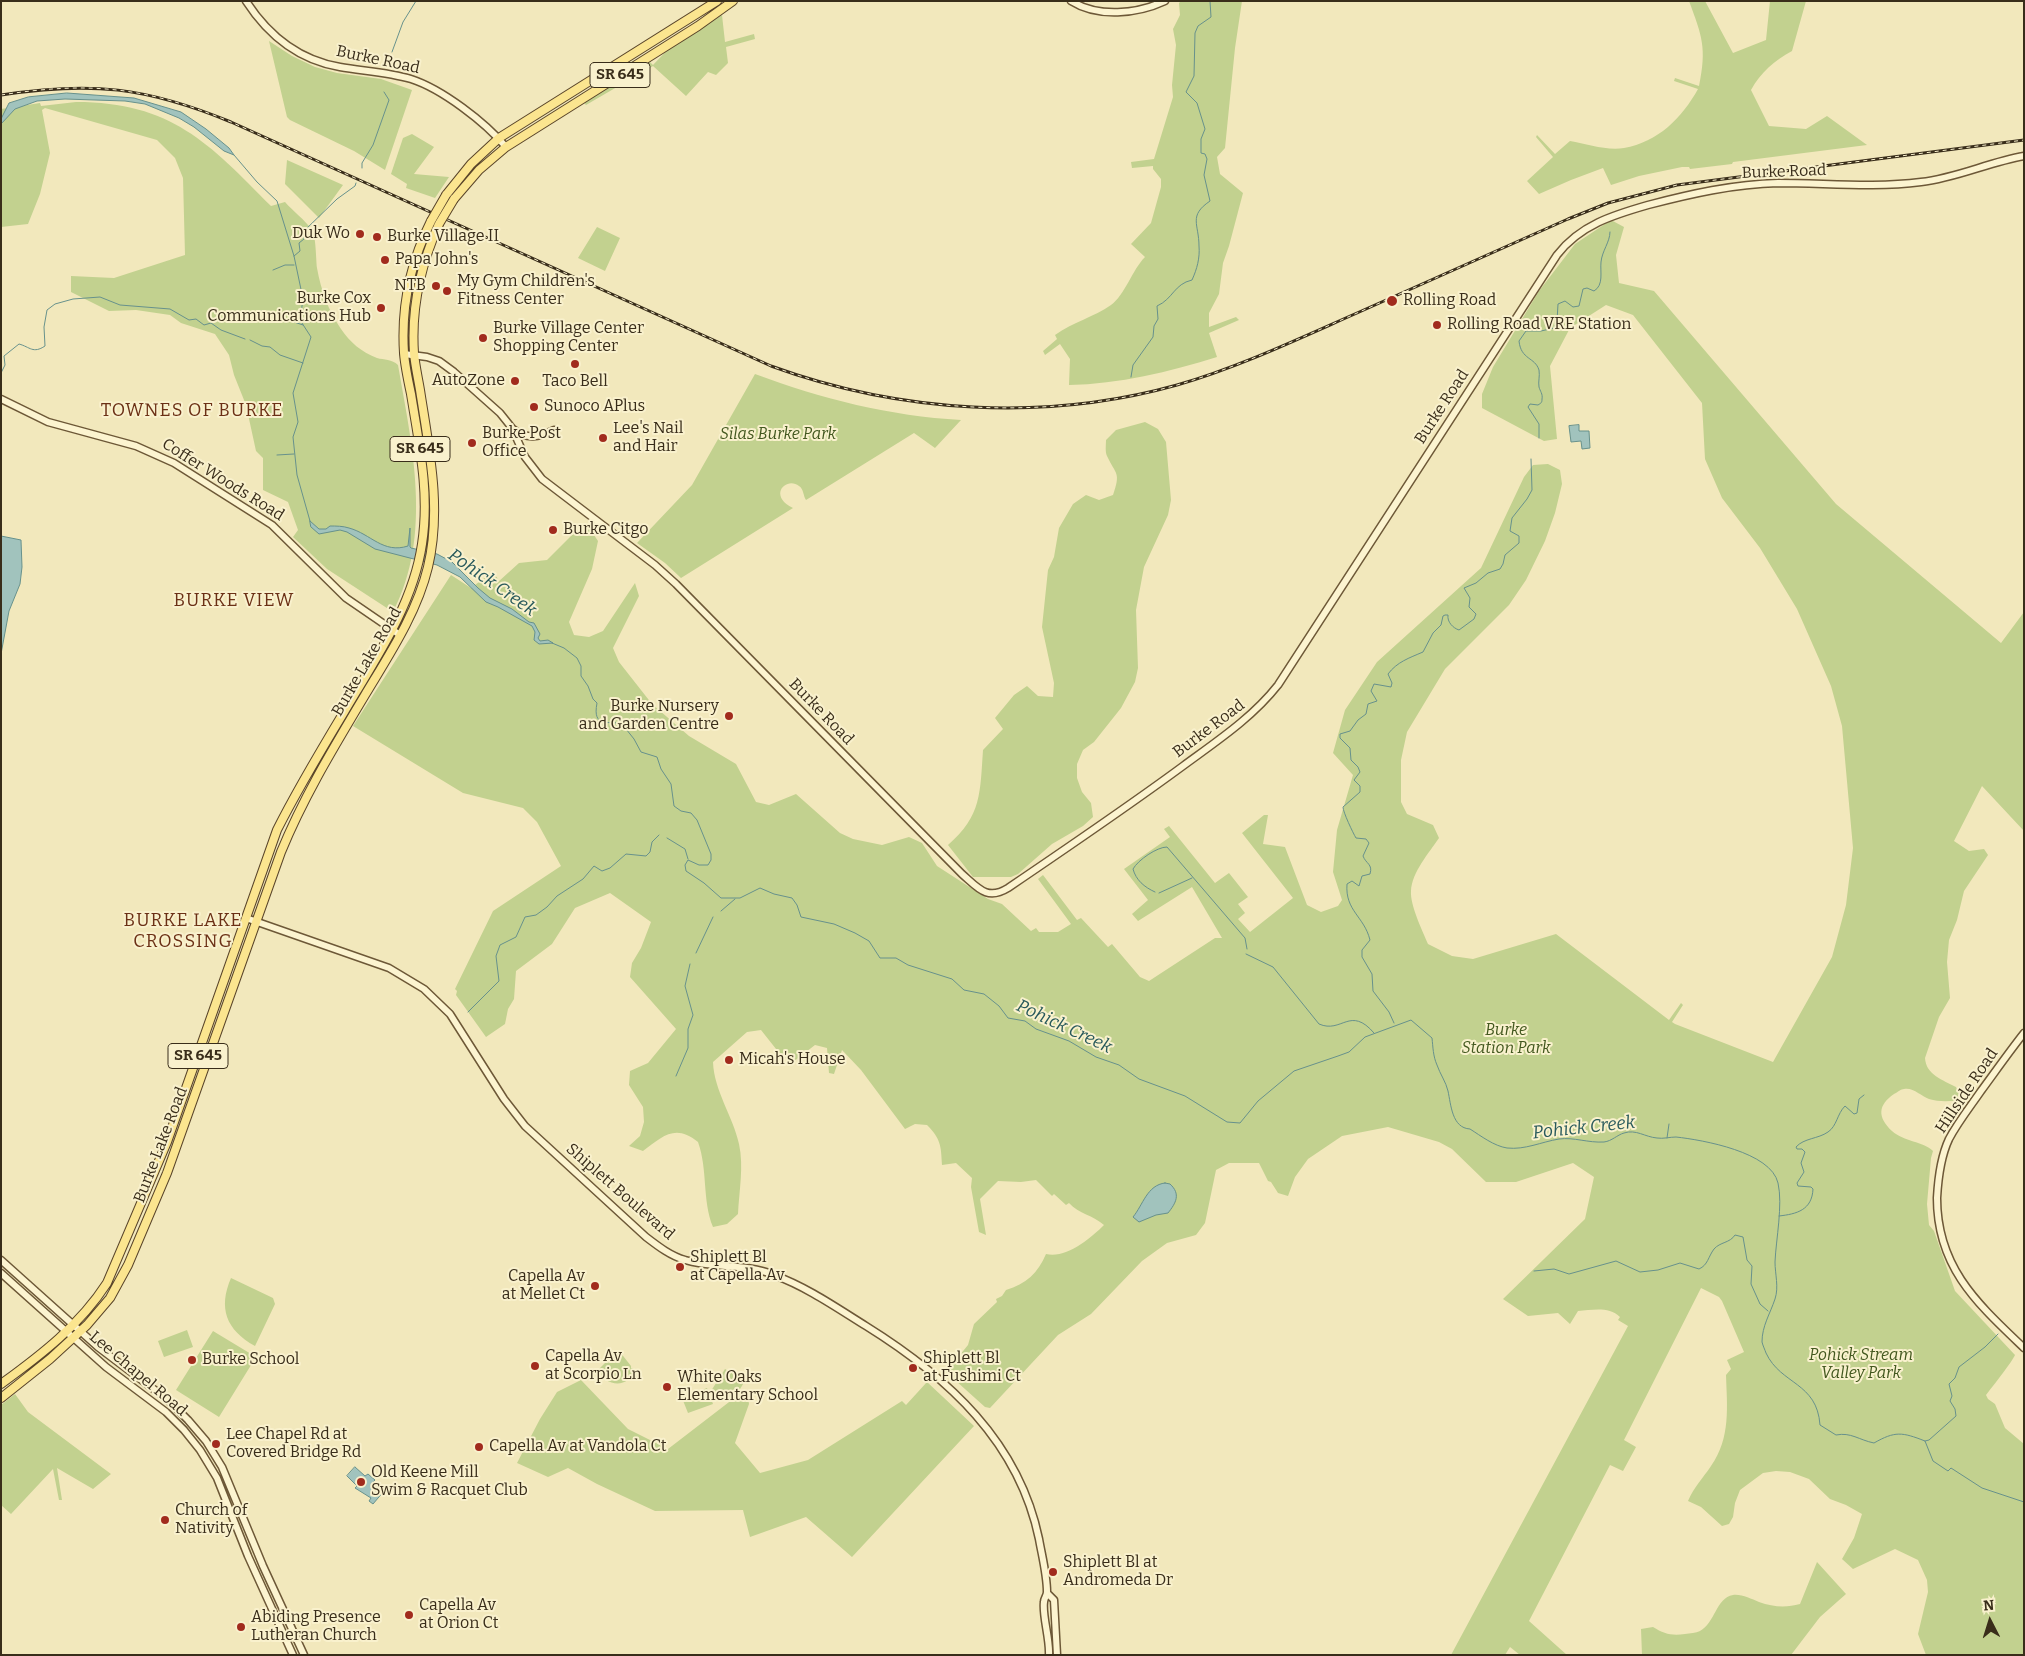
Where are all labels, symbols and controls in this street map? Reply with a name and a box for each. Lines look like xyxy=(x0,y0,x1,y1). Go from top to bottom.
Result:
street label: Burke Road xyxy=(335,42,421,78)
road number: SR 645 xyxy=(590,62,650,88)
street label: Burke Road xyxy=(1741,161,1827,183)
place label: Duk Wo xyxy=(292,224,350,244)
place label: Burke Village II xyxy=(387,227,499,247)
marker: Duk Wo xyxy=(354,228,366,240)
marker: Burke Village II xyxy=(371,231,383,243)
place label: Papa John's xyxy=(395,250,478,270)
marker: Papa John's xyxy=(379,254,391,266)
place label: My Gym Children's Fitness Center xyxy=(457,272,595,310)
place label: NTB xyxy=(394,276,426,296)
marker: NTB xyxy=(430,280,442,292)
marker: My Gym Children's Fitness Center xyxy=(441,285,453,297)
place label: Burke Cox Communications Hub xyxy=(207,289,371,327)
place label: Rolling Road xyxy=(1403,291,1496,311)
marker: Rolling Road xyxy=(1385,294,1399,308)
marker: Burke Cox Communications Hub xyxy=(375,302,387,314)
place label: Rolling Road VRE Station xyxy=(1447,315,1631,335)
place label: Burke Village Center Shopping Center xyxy=(493,319,644,357)
marker: Rolling Road VRE Station xyxy=(1431,319,1443,331)
marker: Burke Village Center Shopping Center xyxy=(477,332,489,344)
marker: Taco Bell xyxy=(569,358,581,370)
street label: Burke Road xyxy=(1411,366,1473,448)
place label: AutoZone xyxy=(432,371,505,391)
place label: Taco Bell xyxy=(542,372,608,392)
marker: AutoZone xyxy=(509,375,521,387)
place label: Sunoco APlus xyxy=(544,397,645,417)
district label: TOWNES OF BURKE xyxy=(99,400,285,422)
marker: Sunoco APlus xyxy=(528,401,540,413)
place label: Lee's Nail and Hair xyxy=(613,419,683,457)
place label: Burke Post Office xyxy=(482,424,561,462)
park label: Silas Burke Park xyxy=(720,425,836,445)
marker: Lee's Nail and Hair xyxy=(597,432,609,444)
street label: Coffer Woods Road xyxy=(158,435,288,525)
road number: SR 645 xyxy=(390,436,450,462)
marker: Burke Post Office xyxy=(466,437,478,449)
place label: Burke Citgo xyxy=(563,520,648,540)
marker: Burke Citgo xyxy=(547,524,559,536)
water label: Pohick Creek xyxy=(444,545,540,621)
district label: BURKE VIEW xyxy=(172,590,296,612)
street label: Burke Lake Road xyxy=(328,604,406,720)
street label: Burke Road xyxy=(785,675,857,749)
street label: Burke Road xyxy=(1169,696,1249,762)
place label: Burke Nursery and Garden Centre xyxy=(579,697,719,735)
marker: Burke Nursery and Garden Centre xyxy=(723,710,735,722)
district label: BURKE LAKE CROSSING xyxy=(122,910,244,952)
water label: Pohick Creek xyxy=(1013,995,1115,1059)
park label: Burke Station Park xyxy=(1461,1021,1551,1059)
road number: SR 645 xyxy=(168,1044,228,1068)
street label: Hillside Road xyxy=(1932,1045,2002,1137)
place label: Micah's House xyxy=(739,1050,846,1070)
marker: Micah's House xyxy=(723,1054,735,1066)
street label: Burke Lake Road xyxy=(130,1084,192,1206)
water label: Pohick Creek xyxy=(1532,1112,1636,1144)
street label: Shiplett Boulevard xyxy=(562,1140,678,1244)
place label: Shiplett Bl at Capella Av xyxy=(690,1248,785,1286)
marker: Shiplett Bl at Capella Av xyxy=(674,1261,686,1273)
place label: Capella Av at Mellet Ct xyxy=(502,1267,585,1305)
marker: Capella Av at Mellet Ct xyxy=(589,1280,601,1292)
street label: Lee Chapel Road xyxy=(85,1328,191,1420)
park label: Pohick Stream Valley Park xyxy=(1809,1346,1913,1384)
place label: Capella Av at Scorpio Ln xyxy=(545,1347,642,1385)
place label: Shiplett Bl at Fushimi Ct xyxy=(923,1349,1021,1387)
place label: Burke School xyxy=(202,1350,299,1370)
marker: Burke School xyxy=(186,1354,198,1366)
marker: Capella Av at Scorpio Ln xyxy=(529,1360,541,1372)
marker: Shiplett Bl at Fushimi Ct xyxy=(907,1362,919,1374)
place label: White Oaks Elementary School xyxy=(677,1368,818,1406)
marker: White Oaks Elementary School xyxy=(661,1381,673,1393)
place label: Lee Chapel Rd at Covered Bridge Rd xyxy=(226,1425,361,1463)
place label: Capella Av at Vandola Ct xyxy=(489,1437,666,1457)
marker: Lee Chapel Rd at Covered Bridge Rd xyxy=(210,1438,222,1450)
marker: Capella Av at Vandola Ct xyxy=(473,1441,485,1453)
place label: Old Keene Mill Swim & Racquet Club xyxy=(371,1463,528,1501)
marker: Old Keene Mill Swim & Racquet Club xyxy=(355,1476,367,1488)
place label: Church of Nativity xyxy=(175,1501,247,1539)
marker: Church of Nativity xyxy=(159,1514,171,1526)
place label: Shiplett Bl at Andromeda Dr xyxy=(1063,1553,1173,1591)
marker: Shiplett Bl at Andromeda Dr xyxy=(1047,1566,1059,1578)
place label: Capella Av at Orion Ct xyxy=(419,1596,498,1634)
north arrow xyxy=(1965,1596,2015,1646)
text: N xyxy=(1983,1597,1995,1614)
place label: Abiding Presence Lutheran Church xyxy=(251,1608,381,1646)
marker: Capella Av at Orion Ct xyxy=(403,1609,415,1621)
marker: Abiding Presence Lutheran Church xyxy=(235,1621,247,1633)

